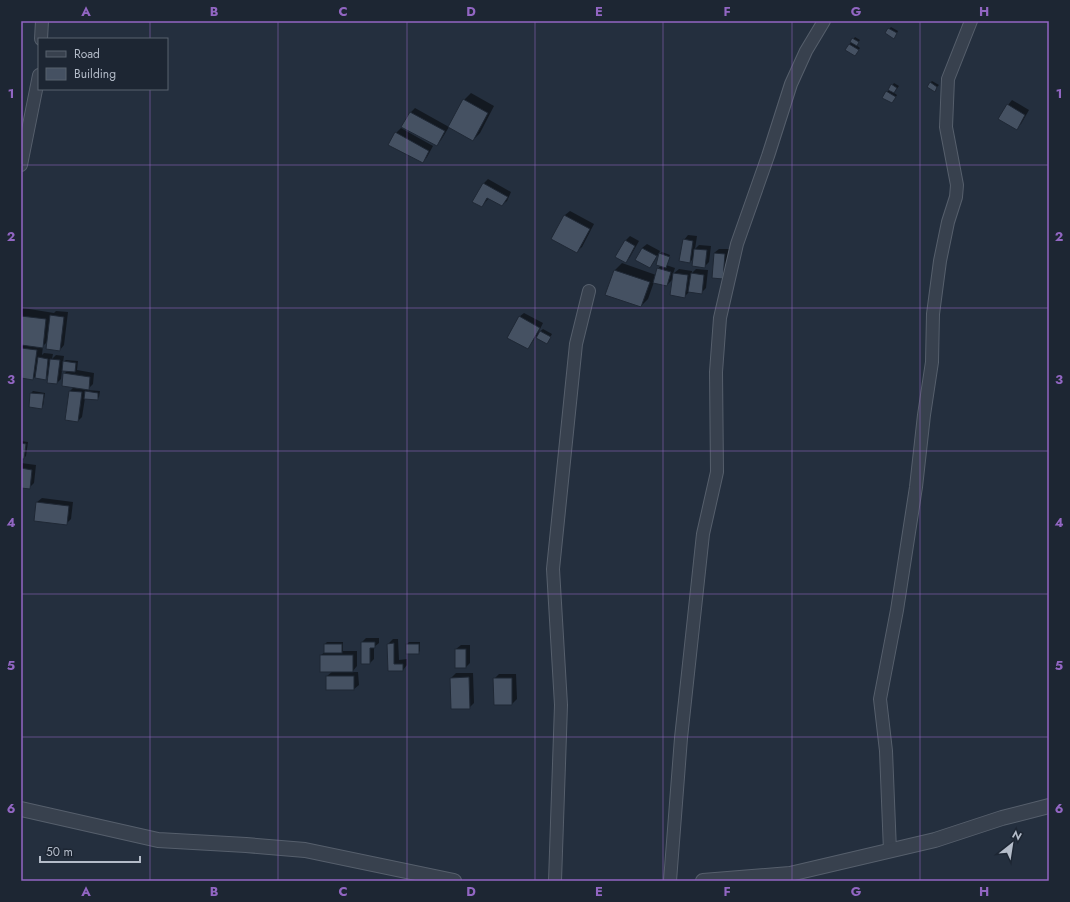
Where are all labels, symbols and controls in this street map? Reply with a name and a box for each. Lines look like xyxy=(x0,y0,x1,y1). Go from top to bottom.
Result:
text: A xyxy=(80,2,91,21)
text: B xyxy=(210,2,219,21)
text: C xyxy=(338,2,348,21)
text: D xyxy=(466,2,476,21)
text: E xyxy=(595,2,603,21)
text: F xyxy=(723,2,731,21)
text: G xyxy=(851,2,862,21)
text: H xyxy=(979,2,989,21)
legend xyxy=(38,38,168,90)
text: Road xyxy=(74,45,100,63)
text: Building xyxy=(74,65,116,83)
text: 1 xyxy=(8,84,14,103)
text: 1 xyxy=(1056,84,1062,103)
text: 2 xyxy=(7,227,15,246)
text: 2 xyxy=(1055,227,1063,246)
text: 3 xyxy=(7,370,15,389)
text: 3 xyxy=(1055,370,1063,389)
text: 4 xyxy=(6,513,16,532)
text: 4 xyxy=(1054,513,1064,532)
text: 5 xyxy=(7,656,15,675)
text: 5 xyxy=(1055,656,1063,675)
text: 6 xyxy=(7,799,16,818)
text: 6 xyxy=(1055,799,1064,818)
north arrow xyxy=(992,824,1032,864)
text: N xyxy=(1009,826,1025,844)
scale bar xyxy=(40,838,140,864)
text: 50 m xyxy=(46,843,73,861)
text: A xyxy=(80,882,91,901)
text: B xyxy=(210,882,219,901)
text: C xyxy=(338,882,348,901)
text: D xyxy=(466,882,476,901)
text: E xyxy=(595,882,603,901)
text: F xyxy=(723,882,731,901)
text: G xyxy=(851,882,862,901)
text: H xyxy=(979,882,989,901)

